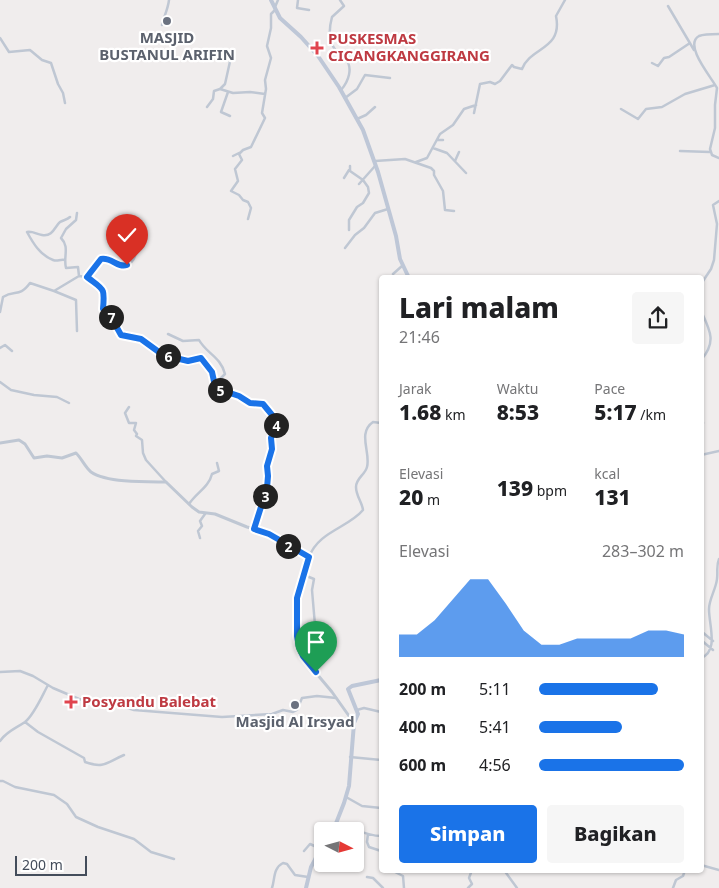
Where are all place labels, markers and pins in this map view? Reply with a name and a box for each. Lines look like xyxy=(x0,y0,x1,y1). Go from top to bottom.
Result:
marker: MASJID BUSTANUL ARIFIN xyxy=(161,15,173,27)
place label: MASJID BUSTANUL ARIFIN xyxy=(99,27,235,64)
place label: PUSKESMAS CICANGKANGGIRANG xyxy=(328,28,490,65)
marker: PUSKESMAS CICANGKANGGIRANG xyxy=(310,41,324,55)
pin xyxy=(106,214,148,265)
pin: 7 xyxy=(98,304,124,330)
pin: 6 xyxy=(156,344,180,368)
pin: 5 xyxy=(208,378,232,402)
pin: 4 xyxy=(264,412,288,438)
pin: 3 xyxy=(252,484,278,508)
pin: 2 xyxy=(276,534,300,558)
pin xyxy=(295,621,337,672)
place label: Posyandu Balebat xyxy=(82,691,217,711)
marker: Posyandu Balebat xyxy=(64,695,78,709)
marker: Masjid Al Irsyad xyxy=(289,699,301,711)
place label: Masjid Al Irsyad xyxy=(236,711,354,731)

